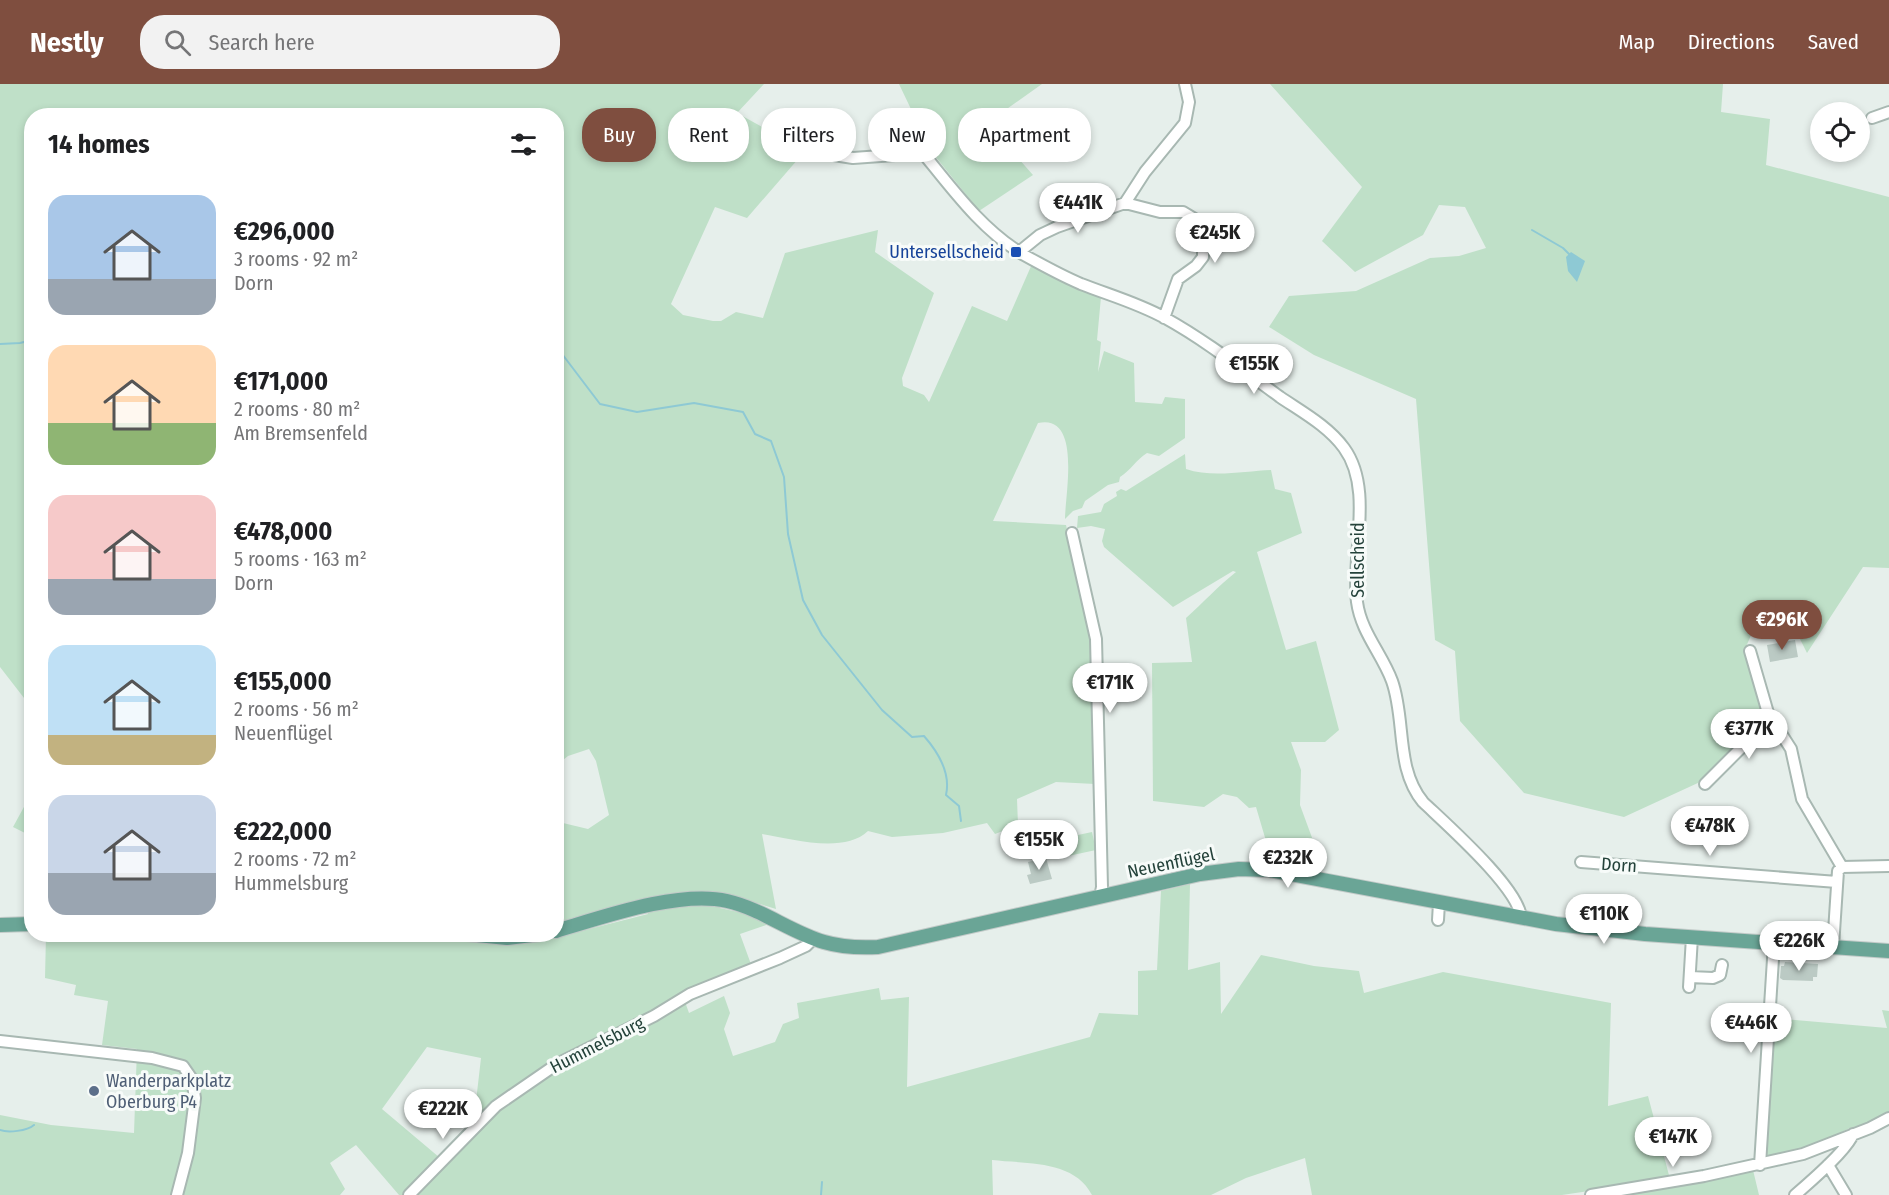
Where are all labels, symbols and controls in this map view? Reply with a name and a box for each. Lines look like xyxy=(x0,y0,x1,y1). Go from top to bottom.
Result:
search box xyxy=(140,15,560,69)
text: Nestly xyxy=(30,26,104,59)
icon: search xyxy=(161,26,194,59)
text: Search here xyxy=(209,29,315,56)
text: Map xyxy=(1618,29,1655,55)
text: Directions xyxy=(1688,29,1775,55)
text: Saved xyxy=(1808,29,1859,55)
map controls xyxy=(1810,102,1870,162)
button: locate xyxy=(1810,102,1870,162)
chip: Buy xyxy=(582,108,656,162)
chip: Rent xyxy=(668,108,749,162)
chip: Filters xyxy=(761,108,856,162)
chip: New xyxy=(868,108,946,162)
chip: Apartment xyxy=(958,108,1091,162)
icon: filters xyxy=(507,128,540,161)
text: 14 homes xyxy=(48,129,150,160)
pin: €441K xyxy=(1036,183,1120,234)
text: €441K xyxy=(1053,190,1103,214)
pin: €245K xyxy=(1173,213,1257,264)
text: €296,000 xyxy=(234,216,335,247)
icon: home xyxy=(96,219,168,291)
text: €245K xyxy=(1190,220,1240,244)
place label: Untersellscheid xyxy=(889,241,1004,263)
marker: Untersellscheid xyxy=(1009,245,1023,259)
text: 3 rooms · 92 m² xyxy=(234,247,358,271)
text: Dorn xyxy=(234,271,274,295)
pin: €155K xyxy=(1212,344,1296,395)
text: €155K xyxy=(1229,351,1279,375)
text: €171,000 xyxy=(234,366,328,397)
icon: home xyxy=(96,369,168,441)
text: 2 rooms · 80 m² xyxy=(234,397,360,421)
text: Am Bremsenfeld xyxy=(234,421,368,445)
text: €478,000 xyxy=(234,516,332,547)
icon: home xyxy=(96,519,168,591)
street label: Sellscheid xyxy=(1347,522,1369,598)
text: 5 rooms · 163 m² xyxy=(234,547,367,571)
text: Dorn xyxy=(234,571,274,595)
pin: €296K xyxy=(1740,600,1824,651)
text: €296K xyxy=(1756,607,1808,631)
pin: €171K xyxy=(1068,663,1152,714)
text: €155,000 xyxy=(234,666,332,697)
icon: home xyxy=(96,669,168,741)
text: €171K xyxy=(1086,670,1134,694)
text: 2 rooms · 56 m² xyxy=(234,697,359,721)
pin: €377K xyxy=(1707,709,1791,760)
text: €377K xyxy=(1725,716,1773,740)
text: Neuenflügel xyxy=(234,721,333,745)
pin: €478K xyxy=(1668,806,1752,857)
text: €478K xyxy=(1685,813,1735,837)
text: €222,000 xyxy=(234,816,332,847)
icon: home xyxy=(96,819,168,891)
pin: €155K xyxy=(997,820,1081,871)
text: €155K xyxy=(1014,827,1064,851)
pin: €232K xyxy=(1246,838,1330,889)
street label: Neuenflügel xyxy=(1125,843,1217,883)
text: €232K xyxy=(1263,845,1313,869)
text: 2 rooms · 72 m² xyxy=(234,847,356,871)
street label: Dorn xyxy=(1600,853,1638,877)
text: Hummelsburg xyxy=(234,871,348,895)
pin: €110K xyxy=(1562,894,1646,945)
text: €110K xyxy=(1579,901,1629,925)
pin: €226K xyxy=(1757,921,1841,972)
text: €226K xyxy=(1773,928,1825,952)
pin: €446K xyxy=(1709,1003,1793,1054)
text: €446K xyxy=(1725,1010,1777,1034)
street label: Hummelsburg xyxy=(546,1012,648,1078)
place label: Wanderparkplatz Oberburg P4 xyxy=(106,1070,231,1113)
marker: Wanderparkplatz Oberburg P4 xyxy=(87,1084,101,1098)
pin: €222K xyxy=(401,1089,485,1140)
text: €222K xyxy=(418,1096,468,1120)
pin: €147K xyxy=(1631,1117,1715,1168)
text: €147K xyxy=(1649,1124,1697,1148)

